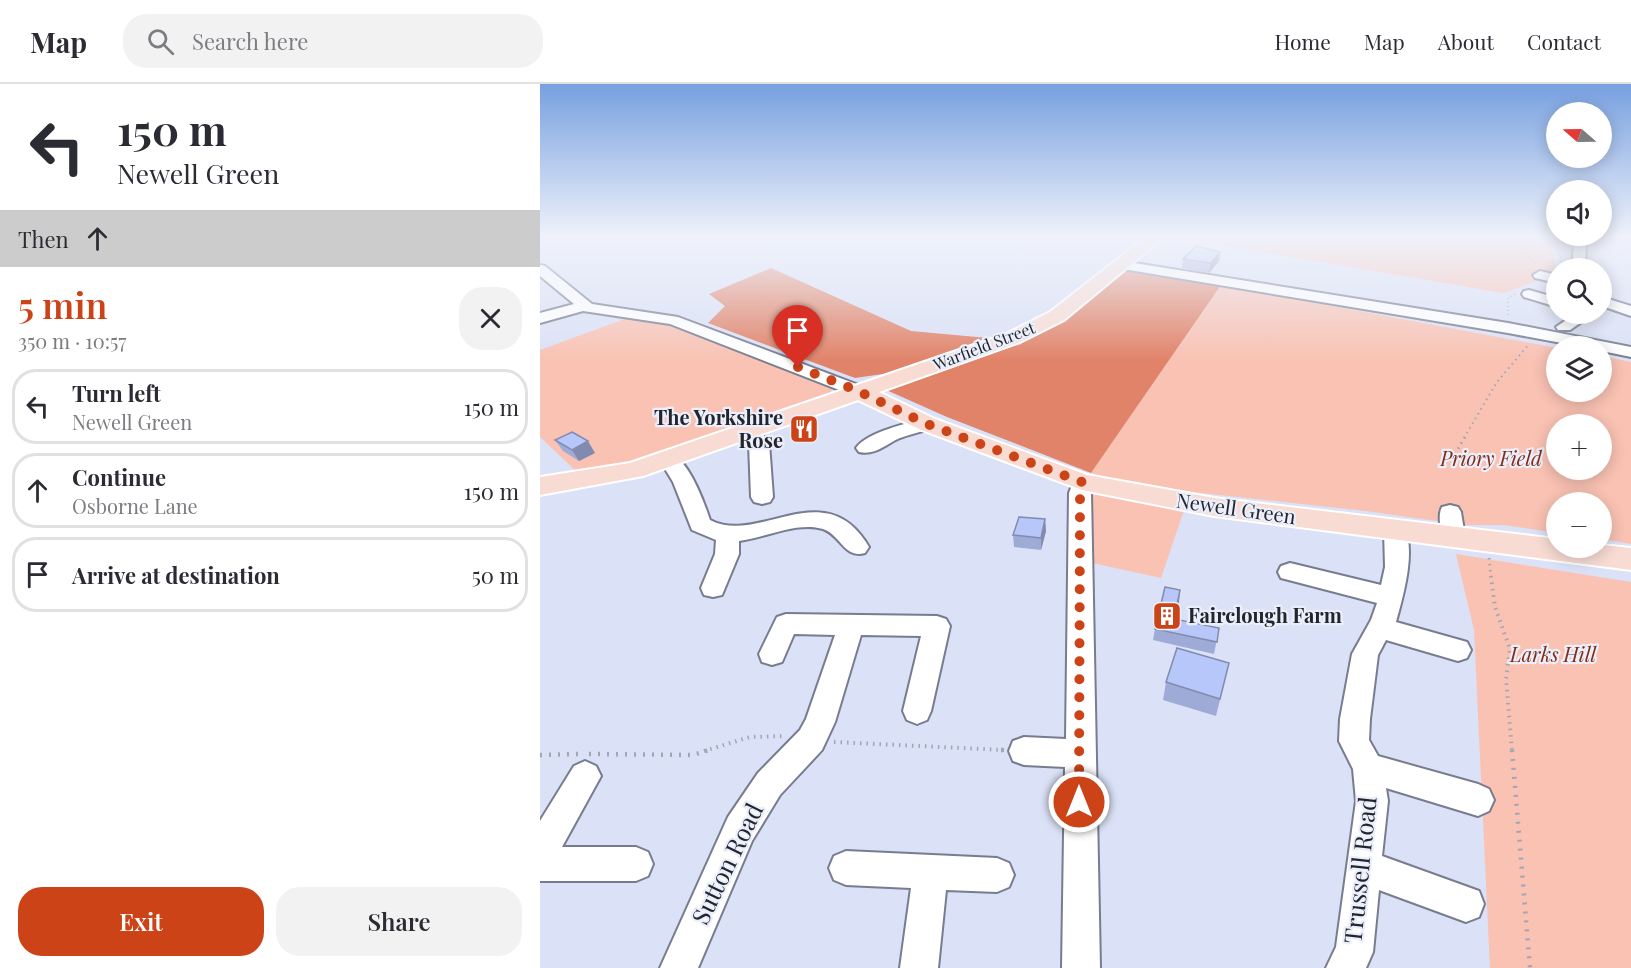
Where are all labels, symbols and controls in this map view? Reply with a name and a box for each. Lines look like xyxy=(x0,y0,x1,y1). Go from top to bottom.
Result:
search box xyxy=(123,14,543,68)
text: Map xyxy=(30,23,87,60)
icon: search xyxy=(144,25,177,58)
text: Search here xyxy=(192,26,308,56)
text: Home xyxy=(1275,27,1331,55)
text: Map xyxy=(1364,27,1405,55)
text: About xyxy=(1438,27,1494,55)
text: Contact xyxy=(1527,27,1601,55)
text: 150 m xyxy=(117,101,227,157)
north arrow xyxy=(1546,102,1612,168)
map controls xyxy=(1546,102,1612,558)
icon: left xyxy=(18,108,96,186)
text: Newell Green xyxy=(117,155,279,191)
button: sound xyxy=(1546,180,1612,246)
icon: ahead xyxy=(81,222,114,255)
text: Then xyxy=(18,224,69,254)
button: search xyxy=(1546,258,1612,324)
text: 5 min xyxy=(18,280,107,328)
button: close xyxy=(459,287,522,350)
pin xyxy=(772,305,823,367)
icon: arrive xyxy=(781,314,814,347)
street label: Warfield Street xyxy=(929,316,1038,375)
text: 350 m · 10:57 xyxy=(18,327,126,354)
button: layers xyxy=(1546,336,1612,402)
text: Turn left xyxy=(72,378,161,408)
icon: left xyxy=(21,390,54,423)
text: 150 m xyxy=(464,392,519,422)
place label: The Yorkshire Rose xyxy=(654,403,783,453)
text: Newell Green xyxy=(72,408,192,435)
restaurant icon: The Yorkshire Rose xyxy=(788,413,820,445)
button: + xyxy=(1546,414,1612,480)
park label: Priory Field xyxy=(1439,444,1543,471)
text: Continue xyxy=(72,462,166,492)
icon: ahead xyxy=(21,474,54,507)
text: 150 m xyxy=(464,476,519,506)
street label: Newell Green xyxy=(1175,486,1298,529)
text: Osborne Lane xyxy=(72,492,198,519)
button: − xyxy=(1546,492,1612,558)
icon: arrive xyxy=(21,558,54,591)
text: Arrive at destination xyxy=(72,560,280,590)
text: 50 m xyxy=(472,560,519,590)
building icon: Fairclough Farm xyxy=(1151,600,1183,632)
place label: Fairclough Farm xyxy=(1188,601,1342,628)
park label: Larks Hill xyxy=(1509,640,1598,667)
position arrow xyxy=(1047,770,1111,834)
street label: Trussell Road xyxy=(1335,795,1383,945)
street label: Sutton Road xyxy=(683,797,769,929)
button: Exit xyxy=(18,887,264,956)
button: Share xyxy=(276,887,522,956)

